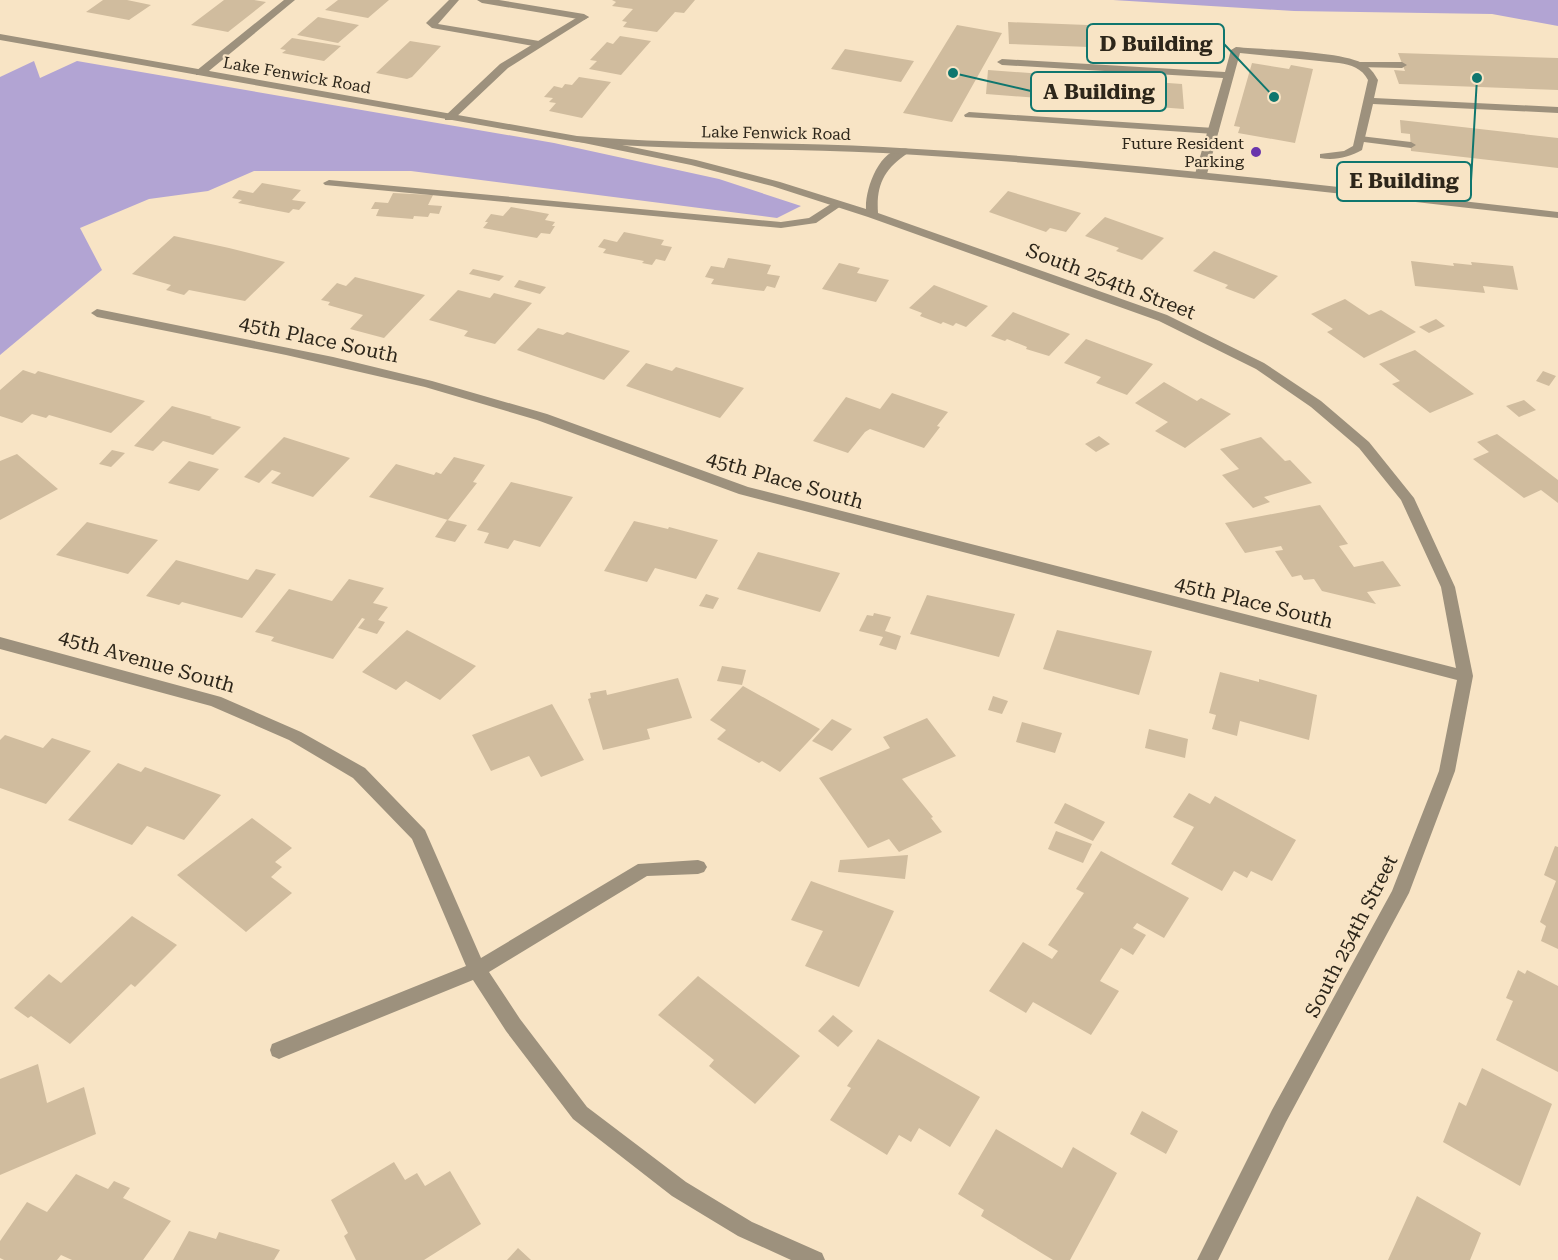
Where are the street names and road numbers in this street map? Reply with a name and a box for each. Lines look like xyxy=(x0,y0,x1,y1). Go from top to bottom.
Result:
street label: Lake Fenwick Road xyxy=(222,53,372,97)
street label: Lake Fenwick Road xyxy=(701,122,851,144)
street label: South 254th Street xyxy=(1023,238,1200,325)
street label: 45th Place South xyxy=(237,310,401,368)
street label: 45th Place South xyxy=(704,446,866,514)
street label: 45th Place South xyxy=(1172,571,1336,633)
street label: 45th Avenue South xyxy=(56,624,238,698)
street label: South 254th Street xyxy=(1300,850,1403,1021)

